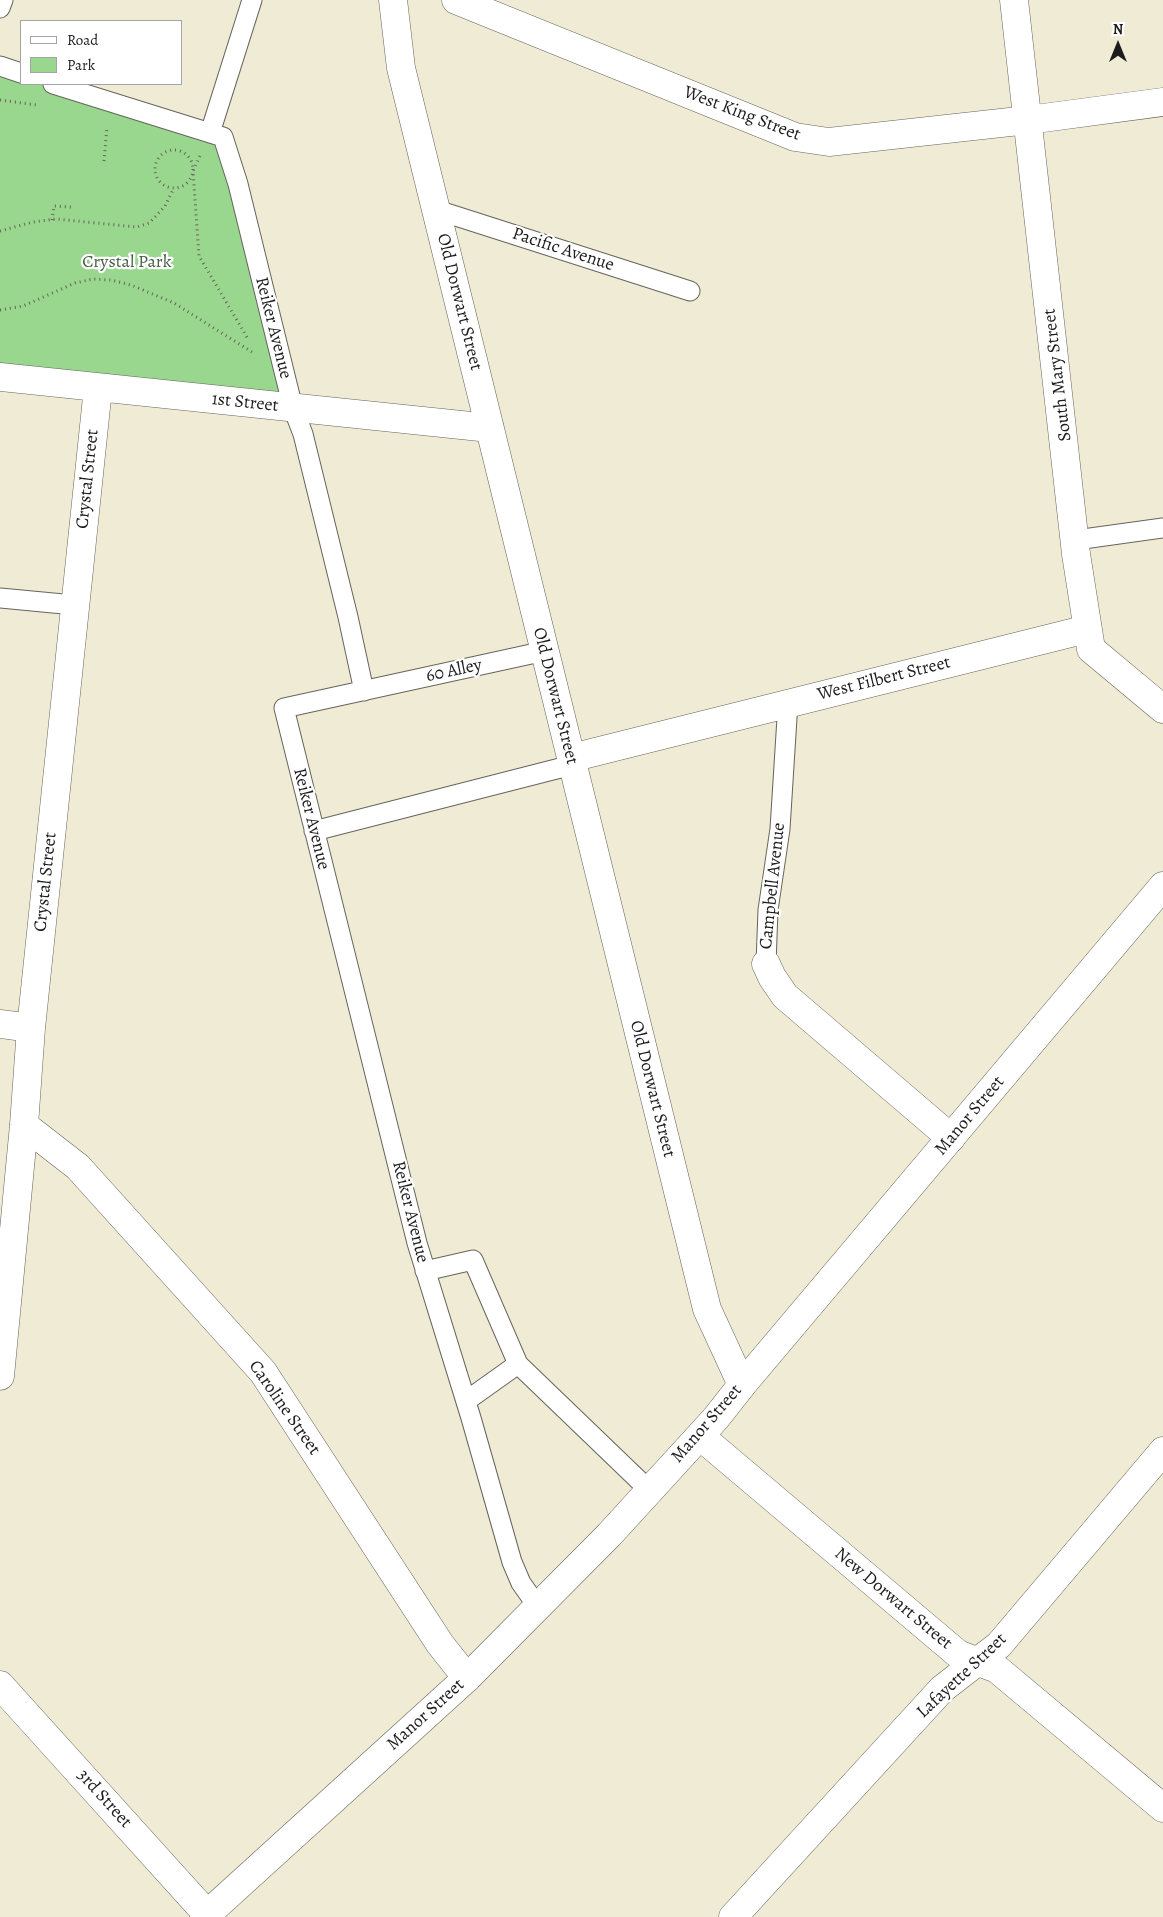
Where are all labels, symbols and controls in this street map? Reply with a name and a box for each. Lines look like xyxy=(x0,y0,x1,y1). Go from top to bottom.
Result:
legend xyxy=(20,20,182,85)
north arrow xyxy=(1093,20,1143,70)
text: N xyxy=(1113,20,1123,39)
text: Road xyxy=(67,30,98,50)
text: Park xyxy=(67,55,95,75)
street label: West King Street xyxy=(681,82,803,146)
street label: Pacific Avenue xyxy=(509,223,617,277)
street label: Old Dorwart Street xyxy=(432,231,486,373)
park label: Crystal Park xyxy=(82,252,172,274)
street label: Reiker Avenue xyxy=(250,275,296,381)
street label: South Mary Street xyxy=(1039,307,1077,443)
street label: 1st Street xyxy=(210,389,280,417)
street label: Crystal Street xyxy=(72,428,104,530)
street label: Old Dorwart Street xyxy=(528,625,582,767)
street label: West Filbert Street xyxy=(815,652,953,706)
street label: 60 Alley xyxy=(424,655,484,687)
street label: Reiker Avenue xyxy=(288,766,334,872)
street label: Campbell Avenue xyxy=(756,822,790,950)
street label: Crystal Street xyxy=(30,831,62,933)
street label: Old Dorwart Street xyxy=(625,1018,679,1160)
street label: Manor Street xyxy=(931,1072,1009,1160)
street label: Reiker Avenue xyxy=(387,1159,433,1265)
street label: Caroline Street xyxy=(243,1357,325,1459)
street label: Manor Street xyxy=(667,1380,747,1468)
street label: New Dorwart Street xyxy=(830,1543,956,1655)
street label: Lafayette Street xyxy=(913,1629,1011,1723)
street label: Manor Street xyxy=(383,1675,469,1755)
street label: 3rd Street xyxy=(72,1765,136,1833)

